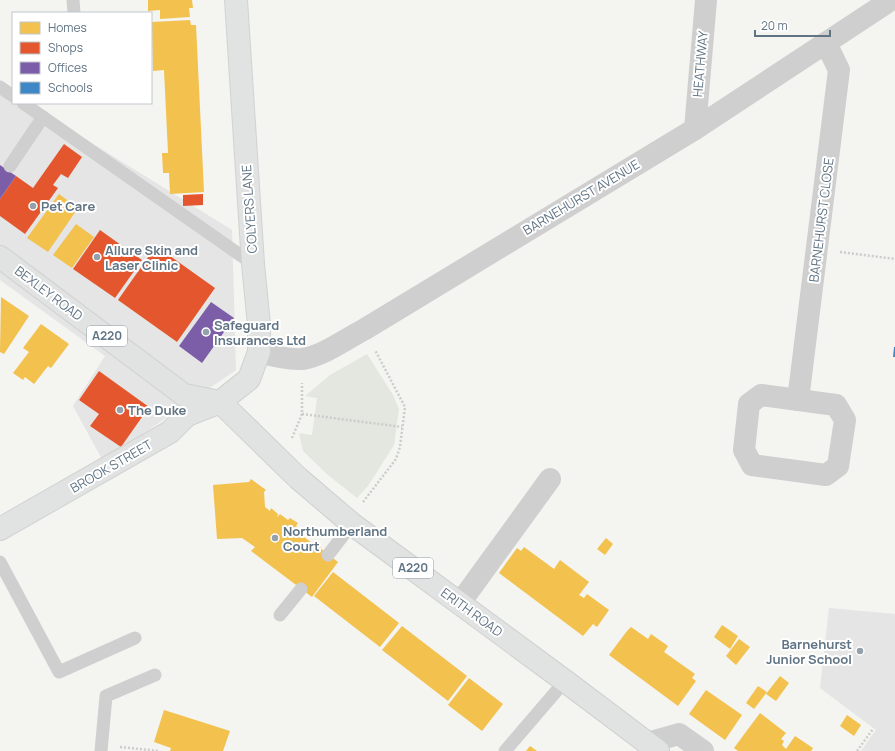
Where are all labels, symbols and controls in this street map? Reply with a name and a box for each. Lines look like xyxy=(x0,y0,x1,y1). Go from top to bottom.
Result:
legend xyxy=(12,12,152,104)
scale bar xyxy=(755,12,830,38)
text: 20 m xyxy=(761,17,788,34)
text: Homes xyxy=(48,19,87,36)
street label: HEATHWAY xyxy=(688,29,712,98)
text: Shops xyxy=(48,39,83,56)
text: Offices xyxy=(48,59,87,76)
text: Schools xyxy=(48,79,92,96)
street label: BARNEHURST AVENUE xyxy=(519,155,643,239)
street label: BARNEHURST CLOSE xyxy=(804,157,838,283)
street label: COLYERS LANE xyxy=(237,164,261,254)
place label: Pet Care xyxy=(41,197,95,215)
marker: Pet Care xyxy=(28,201,38,211)
place label: Allure Skin and Laser Clinic xyxy=(105,241,198,274)
marker: Allure Skin and Laser Clinic xyxy=(92,252,102,262)
street label: BEXLEY ROAD xyxy=(11,261,87,325)
place label: Safeguard Insurances Ltd xyxy=(214,316,306,349)
road number: A220 xyxy=(87,326,127,346)
marker: Safeguard Insurances Ltd xyxy=(201,327,211,337)
place label: The Duke xyxy=(128,401,187,419)
marker: The Duke xyxy=(115,405,125,415)
street label: BROOK STREET xyxy=(67,435,155,497)
place label: Northumberland Court xyxy=(283,522,387,555)
marker: Northumberland Court xyxy=(270,533,280,543)
road number: A220 xyxy=(393,558,433,578)
street label: ERITH ROAD xyxy=(438,583,507,641)
place label: Barnehurst Junior School xyxy=(766,635,852,668)
marker: Barnehurst Junior School xyxy=(855,646,865,656)

